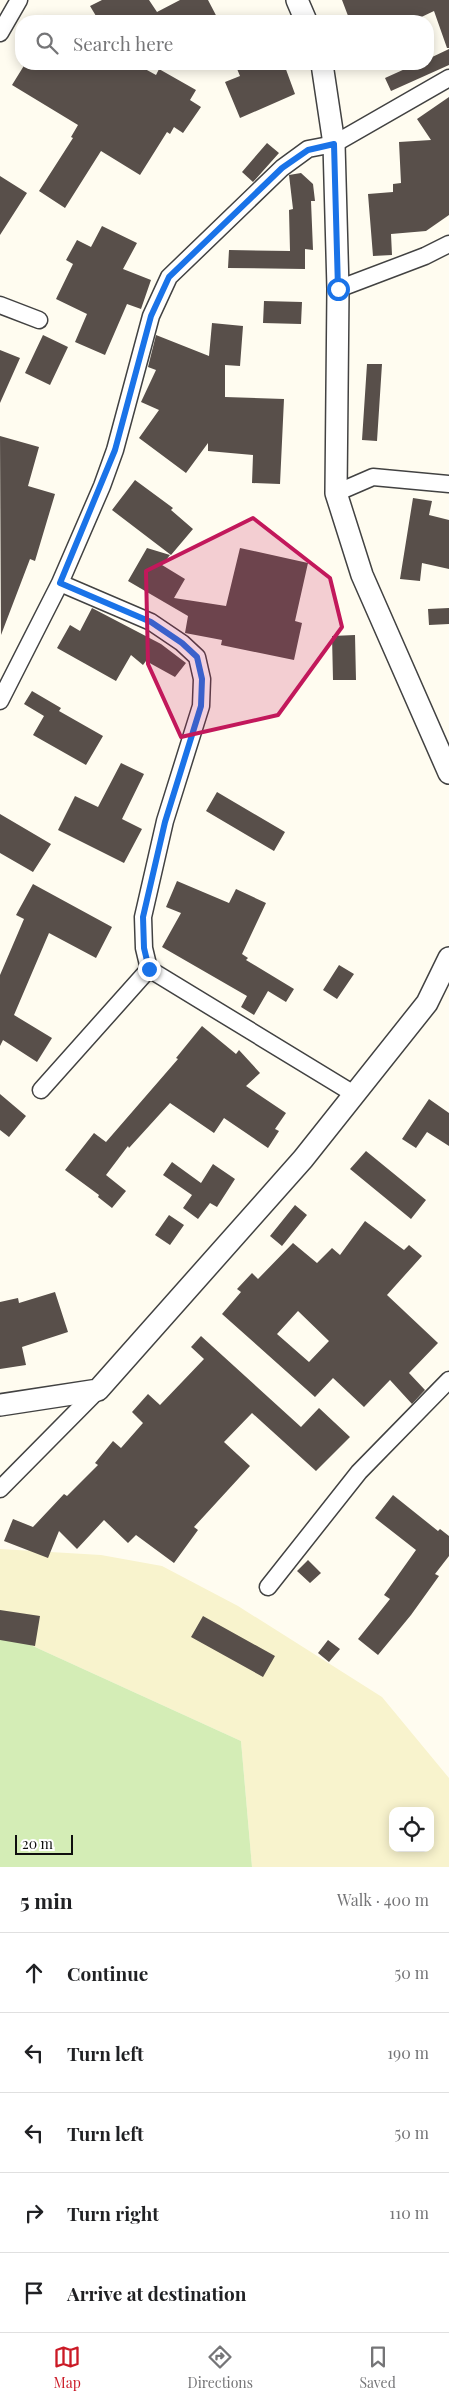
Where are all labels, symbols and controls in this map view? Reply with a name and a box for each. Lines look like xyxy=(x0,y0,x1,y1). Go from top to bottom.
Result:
search box xyxy=(15,15,434,70)
icon: search xyxy=(33,29,61,57)
text: Search here xyxy=(73,30,173,56)
route start xyxy=(327,278,350,301)
route end xyxy=(138,958,161,981)
map controls xyxy=(389,1807,434,1852)
button: locate xyxy=(389,1807,434,1852)
scale bar xyxy=(15,1832,72,1855)
text: 20 m xyxy=(22,1834,53,1853)
text: 5 min xyxy=(20,1886,73,1914)
text: Walk · 400 m xyxy=(337,1889,429,1910)
icon: ahead xyxy=(20,1959,48,1987)
text: Continue xyxy=(67,1960,148,1986)
text: 50 m xyxy=(395,1962,429,1983)
icon: left xyxy=(20,2039,48,2067)
text: Turn left xyxy=(67,2040,144,2066)
text: 190 m xyxy=(387,2042,429,2063)
icon: left xyxy=(20,2119,48,2147)
text: Turn left xyxy=(67,2120,144,2146)
text: 50 m xyxy=(395,2122,429,2143)
icon: right xyxy=(20,2199,48,2227)
text: Turn right xyxy=(67,2200,159,2226)
text: 110 m xyxy=(389,2202,429,2223)
icon: arrive xyxy=(20,2279,48,2307)
text: Arrive at destination xyxy=(67,2280,247,2306)
tab: Map xyxy=(53,2343,81,2392)
tab: Directions xyxy=(188,2343,253,2392)
tab: Saved xyxy=(359,2343,396,2392)

